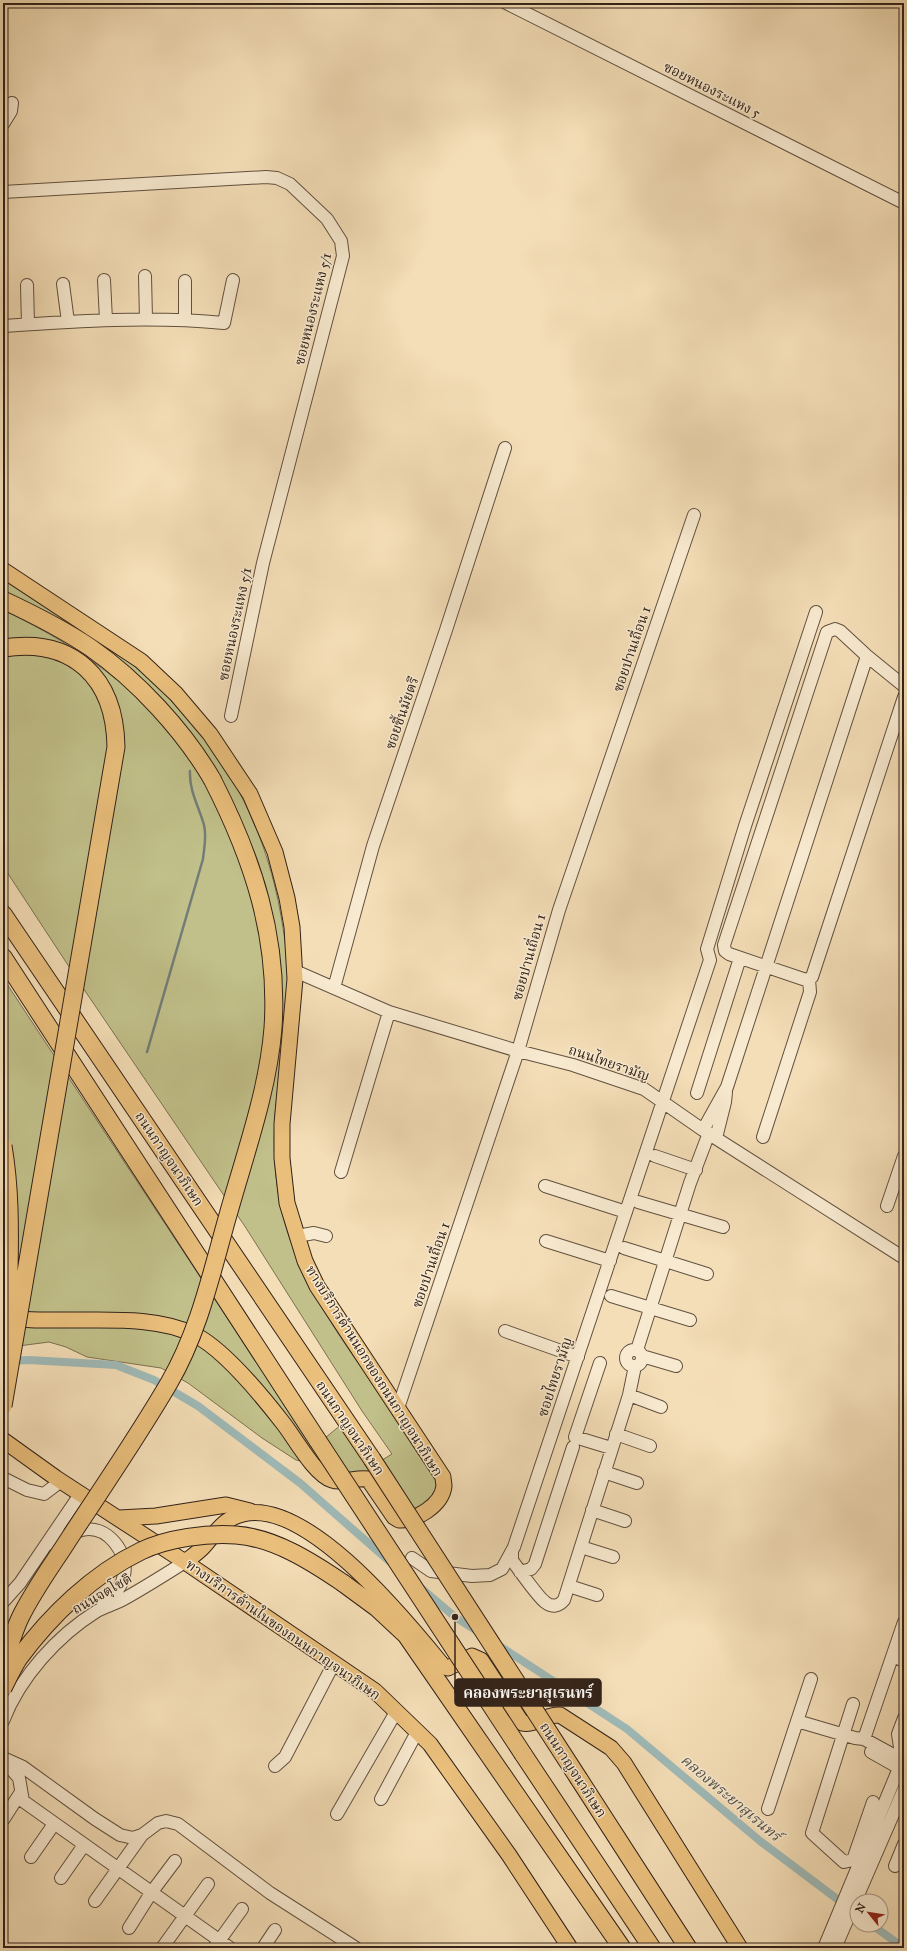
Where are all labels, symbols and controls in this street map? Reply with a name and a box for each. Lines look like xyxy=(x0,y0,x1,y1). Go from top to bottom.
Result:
street label: ซอยหนองระแหง 5 xyxy=(661,58,764,122)
street label: ซอยหนองระแหง 5/1 xyxy=(291,251,335,367)
street label: ซอยหนองระแหง 5/1 xyxy=(215,565,255,682)
street label: ซอยปานเถื่อน 1 xyxy=(608,603,655,694)
street label: ซอยชื้นมัยตรี xyxy=(380,674,422,752)
street label: ซอยปานเถื่อน 1 xyxy=(507,911,550,1002)
street label: ถนนไทยรามัญ xyxy=(566,1039,652,1085)
street label: ถนนกาญจนาภิเษก xyxy=(131,1109,207,1209)
street label: ซอยปานเถื่อน 1 xyxy=(407,1219,454,1310)
street label: ทางบริการด้านนอกของถนนกาญจนาภิเษก xyxy=(302,1262,446,1480)
street label: ซอยไทยรามัญ xyxy=(532,1335,576,1419)
street label: ถนนกาญจนาภิเษก xyxy=(312,1378,388,1478)
street label: ทางบริการด้านในของถนนกาญจนาภิเษก xyxy=(182,1554,385,1704)
street label: ถนนจตุโชติ xyxy=(68,1568,135,1618)
callout: คลองพระยาสุเรนทร์ xyxy=(455,1679,601,1706)
text: คลองพระยาสุเรนทร์ xyxy=(463,1683,594,1704)
street label: ถนนกาญจนาภิเษก xyxy=(536,1719,610,1821)
water label: คลองพระยาสุเรนทร์ xyxy=(677,1751,788,1848)
north arrow xyxy=(849,1893,889,1933)
text: N xyxy=(853,1900,869,1916)

